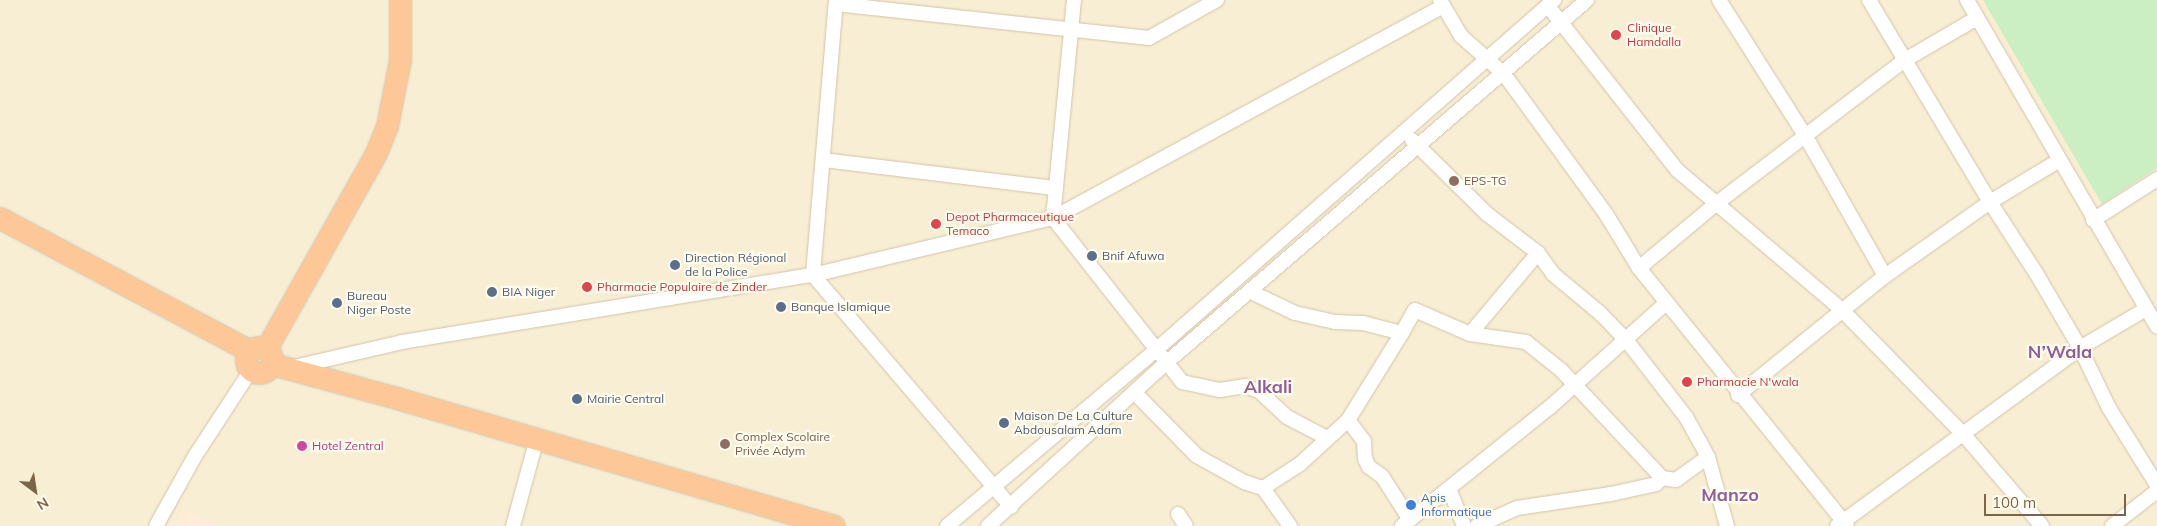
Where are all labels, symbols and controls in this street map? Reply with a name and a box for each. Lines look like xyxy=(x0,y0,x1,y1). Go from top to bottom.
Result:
place label: Clinique Hamdalla xyxy=(1627,21,1681,49)
marker: Clinique Hamdalla xyxy=(1609,28,1623,42)
place label: EPS-TG xyxy=(1464,174,1506,188)
marker: EPS-TG xyxy=(1448,175,1460,187)
place label: Depot Pharmaceutique Temaco xyxy=(946,210,1074,238)
marker: Depot Pharmaceutique Temaco xyxy=(930,218,942,230)
place label: Bnif Afuwa xyxy=(1102,249,1164,263)
marker: Bnif Afuwa xyxy=(1086,250,1098,262)
place label: Direction Régional de la Police xyxy=(685,251,786,279)
marker: Direction Régional de la Police xyxy=(669,259,681,271)
place label: Pharmacie Populaire de Zinder xyxy=(597,280,767,294)
marker: Pharmacie Populaire de Zinder xyxy=(581,281,593,293)
place label: BIA Niger xyxy=(502,285,555,299)
marker: BIA Niger xyxy=(486,286,498,298)
place label: Bureau Niger Poste xyxy=(347,289,411,317)
marker: Bureau Niger Poste xyxy=(331,297,343,309)
place label: Banque Islamique xyxy=(791,300,890,314)
marker: Banque Islamique xyxy=(775,301,787,313)
district label: N’Wala xyxy=(2028,341,2092,363)
place label: Pharmacie N'wala xyxy=(1697,375,1799,389)
district label: Alkali xyxy=(1244,376,1292,398)
marker: Pharmacie N'wala xyxy=(1681,376,1693,388)
place label: Mairie Central xyxy=(587,392,664,406)
marker: Mairie Central xyxy=(571,393,583,405)
place label: Maison De La Culture Abdousalam Adam xyxy=(1014,409,1133,437)
marker: Maison De La Culture Abdousalam Adam xyxy=(998,417,1010,429)
place label: Complex Scolaire Privée Adym xyxy=(735,430,830,458)
marker: Complex Scolaire Privée Adym xyxy=(719,438,731,450)
place label: Hotel Zentral xyxy=(312,439,384,453)
marker: Hotel Zentral xyxy=(296,440,308,452)
north arrow xyxy=(10,466,60,516)
district label: Manzo xyxy=(1701,484,1759,506)
scale bar xyxy=(1987,484,2130,516)
place label: Apis Informatique xyxy=(1421,491,1492,519)
text: N xyxy=(34,493,52,514)
text: 100 m xyxy=(1992,493,2036,512)
marker: Apis Informatique xyxy=(1405,499,1417,511)

